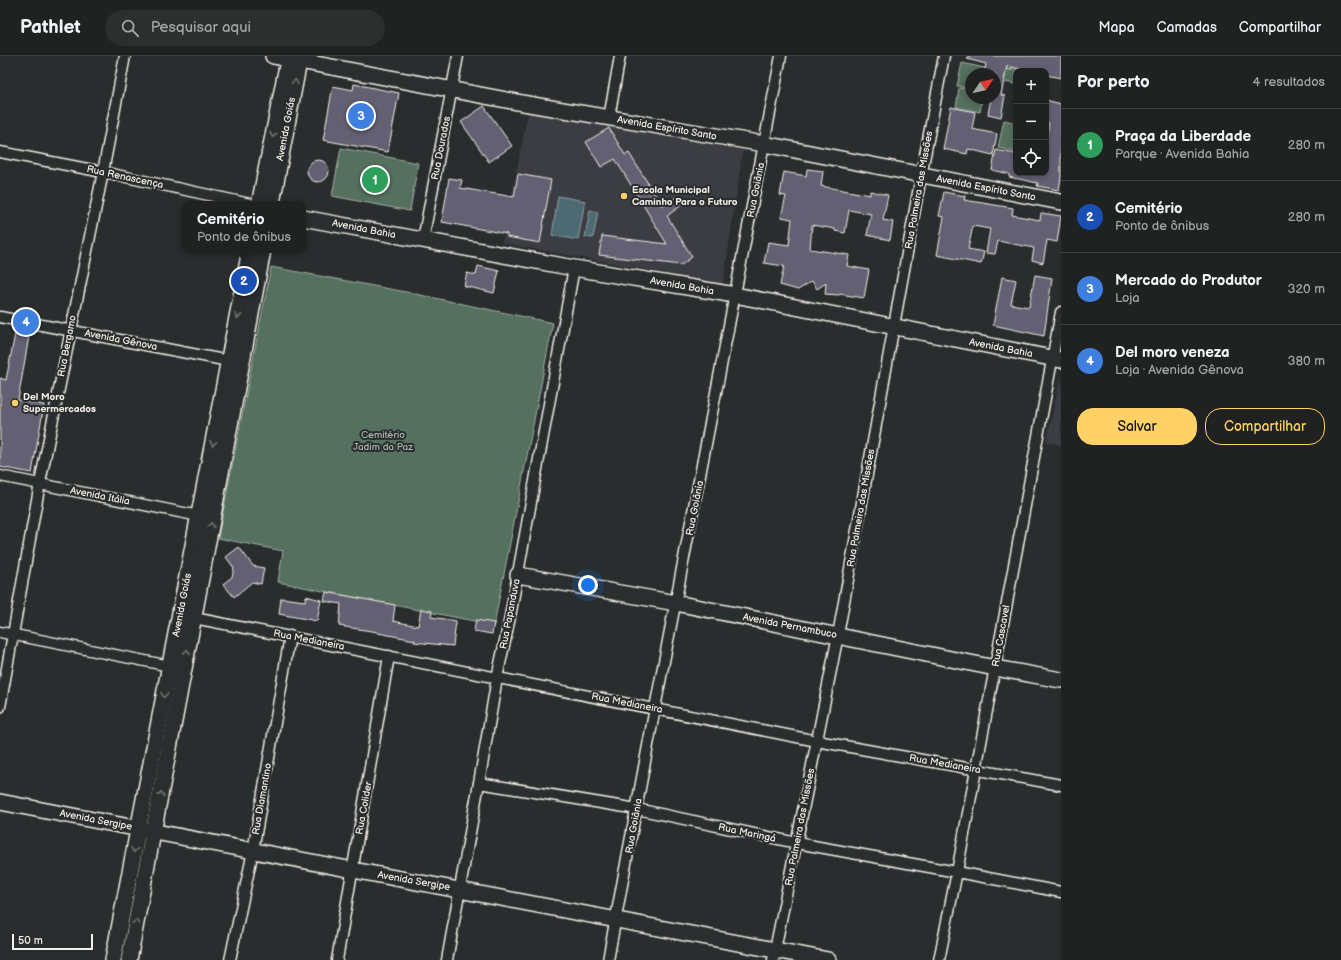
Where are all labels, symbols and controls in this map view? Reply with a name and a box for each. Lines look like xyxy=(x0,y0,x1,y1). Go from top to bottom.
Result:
search box xyxy=(105,10,385,46)
text: Pathlet xyxy=(20,16,81,39)
icon: search xyxy=(119,17,141,39)
text: Pesquisar aqui xyxy=(151,18,251,37)
text: Mapa xyxy=(1099,19,1135,36)
text: Camadas xyxy=(1157,19,1217,36)
text: Compartilhar xyxy=(1239,19,1321,36)
north arrow xyxy=(965,68,1001,104)
map controls xyxy=(1013,68,1049,176)
button: + xyxy=(1013,68,1049,104)
text: Por perto xyxy=(1077,72,1150,92)
text: 4 resultados xyxy=(1253,74,1325,90)
one-way arrow xyxy=(290,79,298,85)
street label: Avenida Goiás xyxy=(274,96,298,162)
pin: 3 xyxy=(348,101,374,131)
button: − xyxy=(1013,104,1049,140)
street label: Avenida Espírito Santo xyxy=(616,113,718,143)
street label: Rua Dourados xyxy=(429,115,453,181)
text: Praça da Liberdade xyxy=(1115,127,1251,146)
street label: Rua Palmeira das Missões xyxy=(903,130,935,250)
one-way arrow xyxy=(269,132,277,139)
text: 1 xyxy=(1087,137,1093,153)
text: 280 m xyxy=(1288,137,1325,153)
button: locate xyxy=(1013,140,1049,176)
text: Parque · Avenida Bahia xyxy=(1115,146,1249,162)
street label: Rua Goiânia xyxy=(745,161,767,219)
street label: Rua Renascença xyxy=(86,163,165,191)
pin: 1 xyxy=(362,165,388,195)
street label: Avenida Espírito Santo xyxy=(935,172,1037,204)
place label: Escola Municipal Caminho Para o Futuro xyxy=(632,184,738,208)
marker: Escola Municipal Caminho Para o Futuro xyxy=(619,191,629,201)
text: Cemitério xyxy=(1115,199,1183,218)
popup xyxy=(182,201,306,253)
text: 2 xyxy=(1086,209,1094,225)
text: 280 m xyxy=(1288,209,1325,225)
text: Cemitério xyxy=(197,210,265,229)
street label: Avenida Bahia xyxy=(331,217,397,241)
text: Ponto de ônibus xyxy=(1115,218,1209,234)
text: Ponto de ônibus xyxy=(197,229,291,245)
pin: 2 xyxy=(231,266,257,296)
text: Mercado do Produtor xyxy=(1115,271,1262,290)
street label: Avenida Bahia xyxy=(649,274,715,298)
text: 3 xyxy=(1086,281,1094,297)
text: 320 m xyxy=(1287,281,1325,297)
text: Loja xyxy=(1115,290,1140,306)
pin: 4 xyxy=(13,307,39,337)
one-way arrow xyxy=(234,313,242,319)
street label: Rua Bergamo xyxy=(55,314,79,378)
street label: Avenida Gênova xyxy=(84,327,159,353)
street label: Avenida Bahia xyxy=(968,336,1034,360)
text: Del moro veneza xyxy=(1115,343,1230,362)
text: 4 xyxy=(1086,353,1094,369)
text: 380 m xyxy=(1288,353,1325,369)
text: Loja · Avenida Gênova xyxy=(1115,362,1244,378)
place label: Del Moro Supermercados xyxy=(23,391,96,415)
marker: Del Moro Supermercados xyxy=(10,398,20,408)
button: Salvar xyxy=(1077,408,1197,445)
button: Compartilhar xyxy=(1205,408,1325,445)
park label: Cemitério Jadim da Paz xyxy=(353,429,413,453)
one-way arrow xyxy=(209,440,218,447)
street label: Rua Palmeira das Missões xyxy=(845,448,877,568)
street label: Rua Goiânia xyxy=(684,479,706,537)
street label: Avenida Itália xyxy=(69,484,131,508)
one-way arrow xyxy=(207,522,215,528)
street label: Avenida Goiás xyxy=(170,572,194,638)
your location xyxy=(578,575,598,595)
street label: Rua Papanduva xyxy=(497,578,523,650)
street label: Rua Cascavel xyxy=(990,604,1012,668)
street label: Avenida Pernambuco xyxy=(742,611,838,641)
street label: Rua Medianeira xyxy=(272,627,346,653)
one-way arrow xyxy=(183,649,191,656)
street label: Rua Medianeira xyxy=(590,690,664,716)
one-way arrow xyxy=(161,692,169,698)
street label: Rua Medianeira xyxy=(908,752,982,776)
street label: Rua Diamantino xyxy=(250,762,274,836)
street label: Rua Palmeira das Missões xyxy=(783,767,817,887)
street label: Rua Colider xyxy=(353,780,375,835)
one-way arrow xyxy=(156,791,164,797)
street label: Rua Goiânia xyxy=(623,797,645,855)
street label: Avenida Sergipe xyxy=(59,807,133,833)
street label: Rua Maringá xyxy=(717,821,777,845)
one-way arrow xyxy=(131,847,139,853)
street label: Avenida Sergipe xyxy=(377,869,451,893)
one-way arrow xyxy=(132,919,140,925)
scale bar xyxy=(12,932,93,951)
text: 50 m xyxy=(18,934,43,947)

